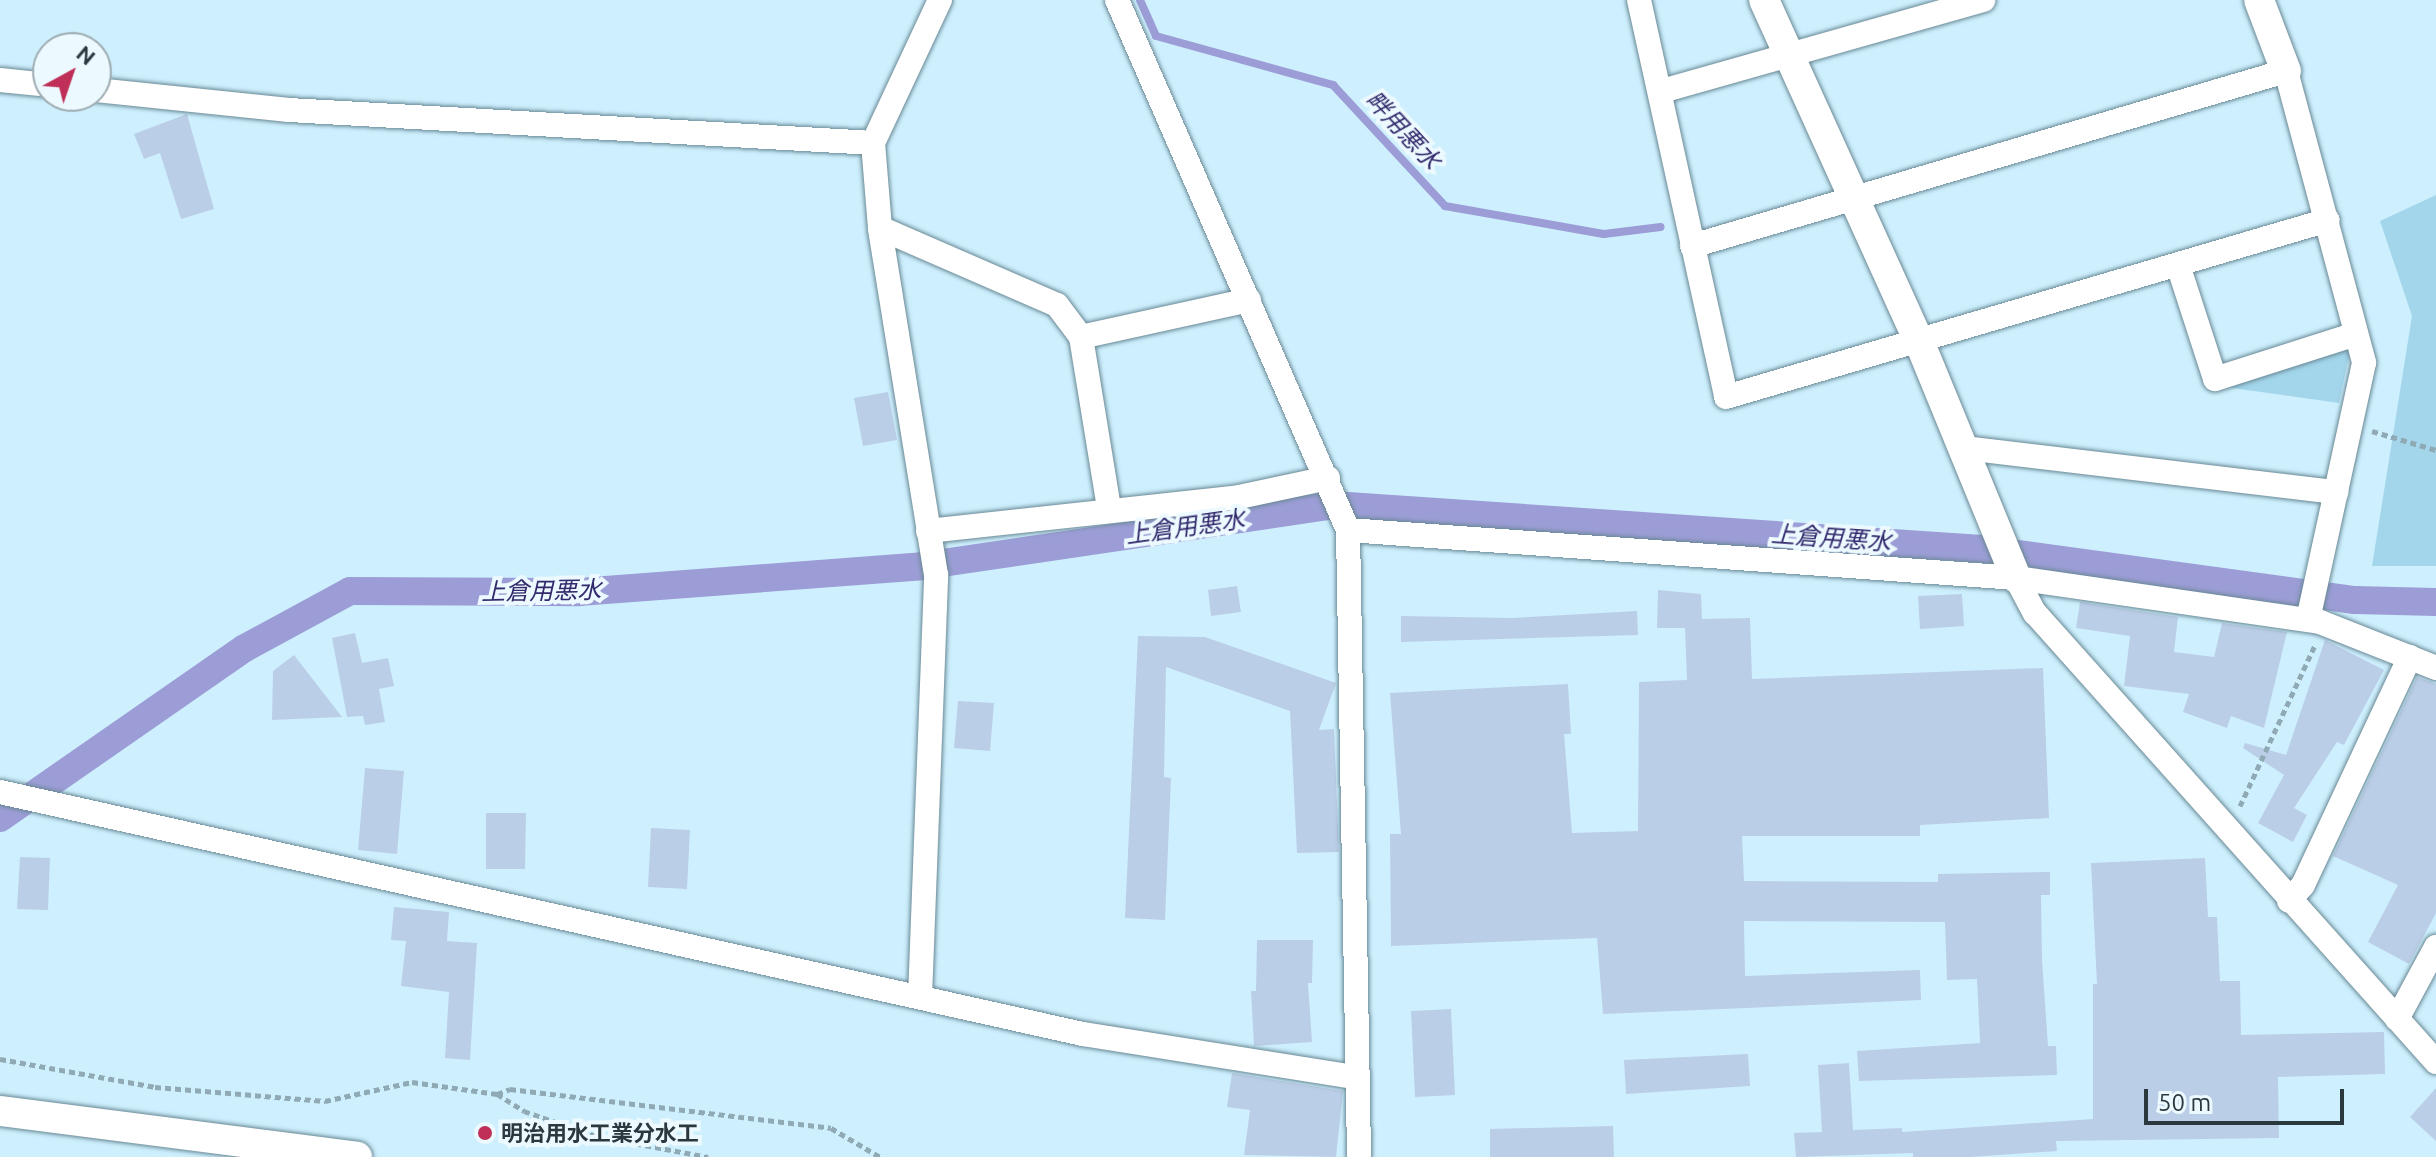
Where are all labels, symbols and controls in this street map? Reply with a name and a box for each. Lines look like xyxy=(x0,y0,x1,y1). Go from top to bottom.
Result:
north arrow xyxy=(32,32,112,112)
text: N xyxy=(72,40,101,70)
water label: 畔用悪水 xyxy=(1360,85,1446,175)
water label: 上倉用悪水 xyxy=(1124,504,1246,550)
water label: 上倉用悪水 xyxy=(1770,519,1892,557)
water label: 上倉用悪水 xyxy=(481,576,601,606)
scale bar xyxy=(2148,1073,2348,1123)
text: 50 m xyxy=(2158,1089,2211,1116)
place label: 明治用水工業分水工 xyxy=(501,1120,699,1146)
marker: 明治用水工業分水工 xyxy=(476,1124,494,1142)

